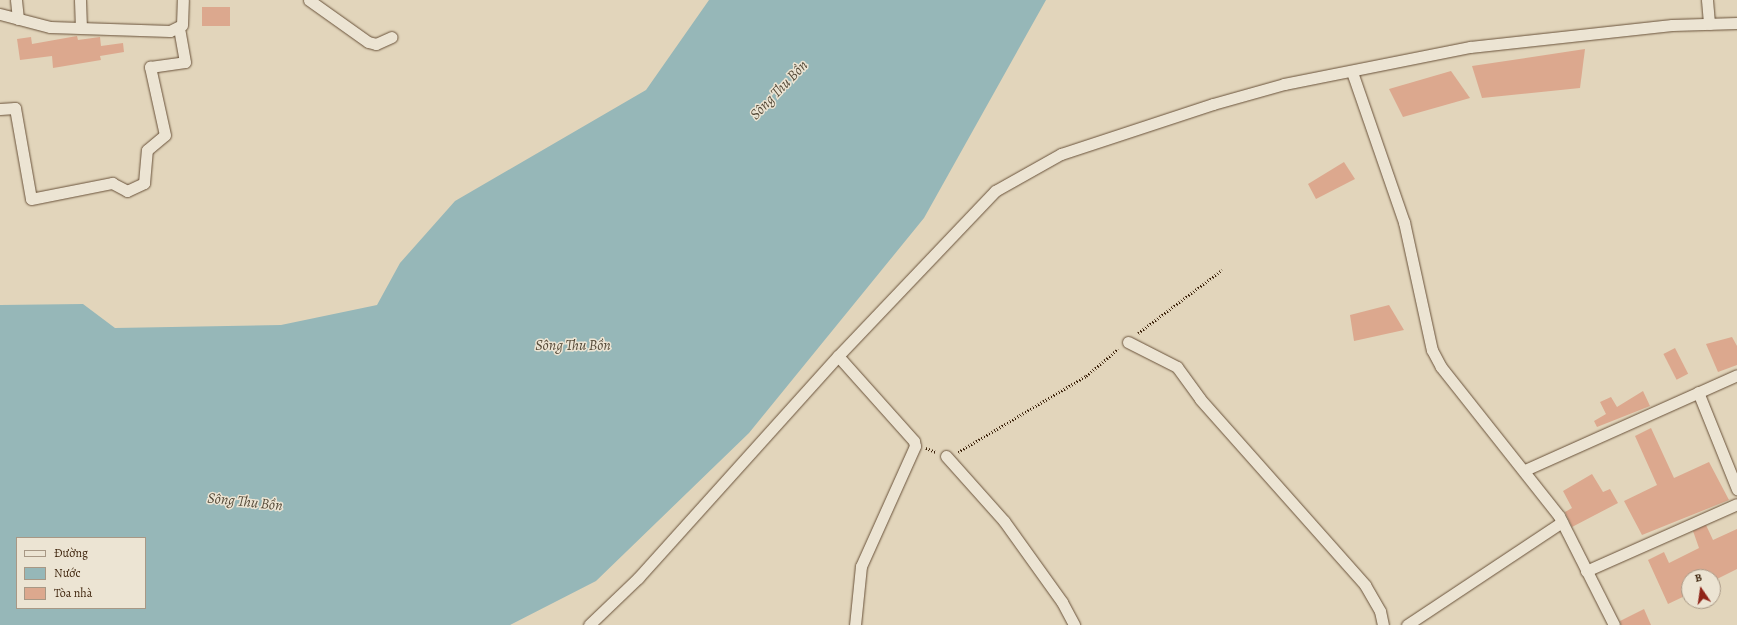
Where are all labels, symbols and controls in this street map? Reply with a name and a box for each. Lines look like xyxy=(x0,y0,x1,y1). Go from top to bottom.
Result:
water label: Sông Thu Bồn xyxy=(746,57,812,123)
water label: Sông Thu Bồn xyxy=(535,337,611,355)
water label: Sông Thu Bồn xyxy=(207,489,283,515)
legend xyxy=(16,537,146,609)
text: Đường xyxy=(54,545,88,561)
text: Nước xyxy=(54,565,81,581)
north arrow xyxy=(1681,569,1721,609)
text: B xyxy=(1693,570,1703,586)
text: Tòa nhà xyxy=(54,585,92,601)

